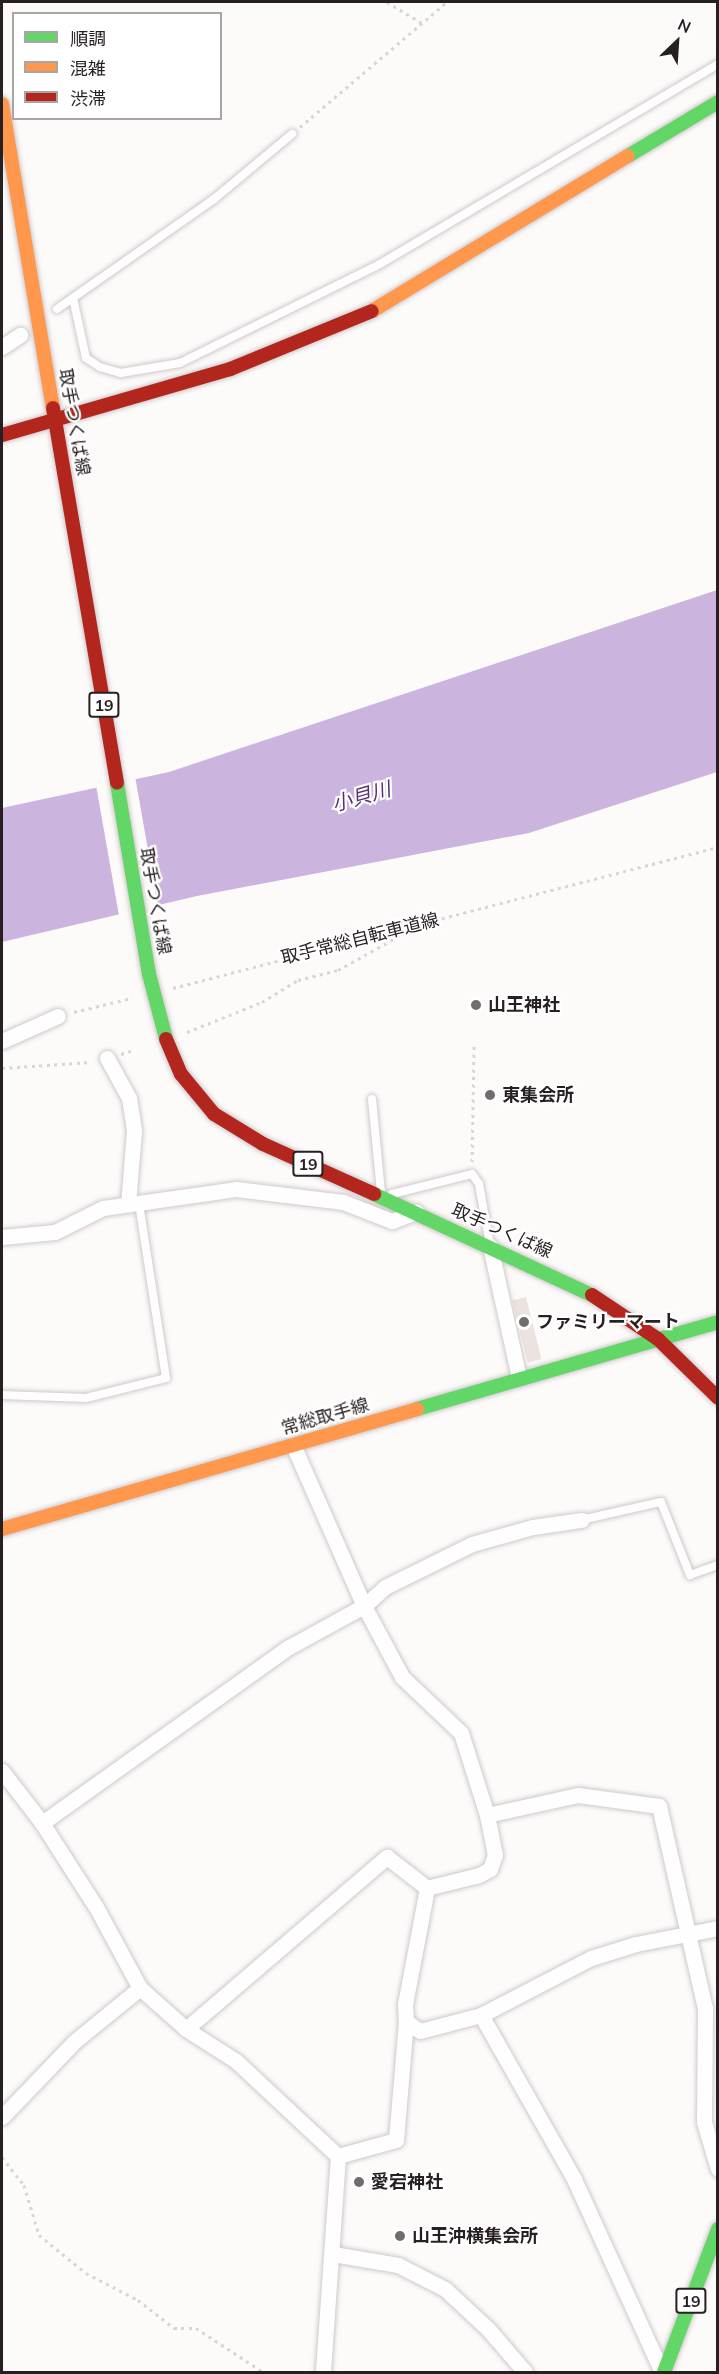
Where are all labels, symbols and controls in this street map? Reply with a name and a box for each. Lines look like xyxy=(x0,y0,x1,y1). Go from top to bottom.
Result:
legend xyxy=(12,12,222,120)
north arrow xyxy=(647,12,707,72)
text: N xyxy=(675,14,694,37)
text: 順調 xyxy=(70,27,106,50)
text: 混雑 xyxy=(70,57,106,80)
text: 渋滞 xyxy=(70,87,106,110)
street label: 取手つくば線 xyxy=(54,367,94,477)
road number: 19 xyxy=(88,692,120,718)
water label: 小貝川 xyxy=(329,776,393,816)
street label: 取手つくば線 xyxy=(135,846,175,956)
street label: 取手常総自転車道線 xyxy=(279,909,441,969)
place label: 山王神社 xyxy=(488,994,560,1016)
marker: 山王神社 xyxy=(469,998,483,1012)
place label: 東集会所 xyxy=(502,1084,574,1106)
marker: 東集会所 xyxy=(483,1088,497,1102)
road number: 19 xyxy=(292,1151,324,1177)
street label: 取手つくば線 xyxy=(448,1199,556,1263)
place label: ファミリーマート xyxy=(536,1311,680,1333)
marker: ファミリーマート xyxy=(517,1315,531,1329)
street label: 常総取手線 xyxy=(279,1394,371,1440)
place label: 愛宕神社 xyxy=(371,2171,443,2193)
marker: 愛宕神社 xyxy=(352,2175,366,2189)
place label: 山王沖横集会所 xyxy=(412,2225,538,2247)
marker: 山王沖横集会所 xyxy=(393,2229,407,2243)
road number: 19 xyxy=(674,2288,708,2314)

